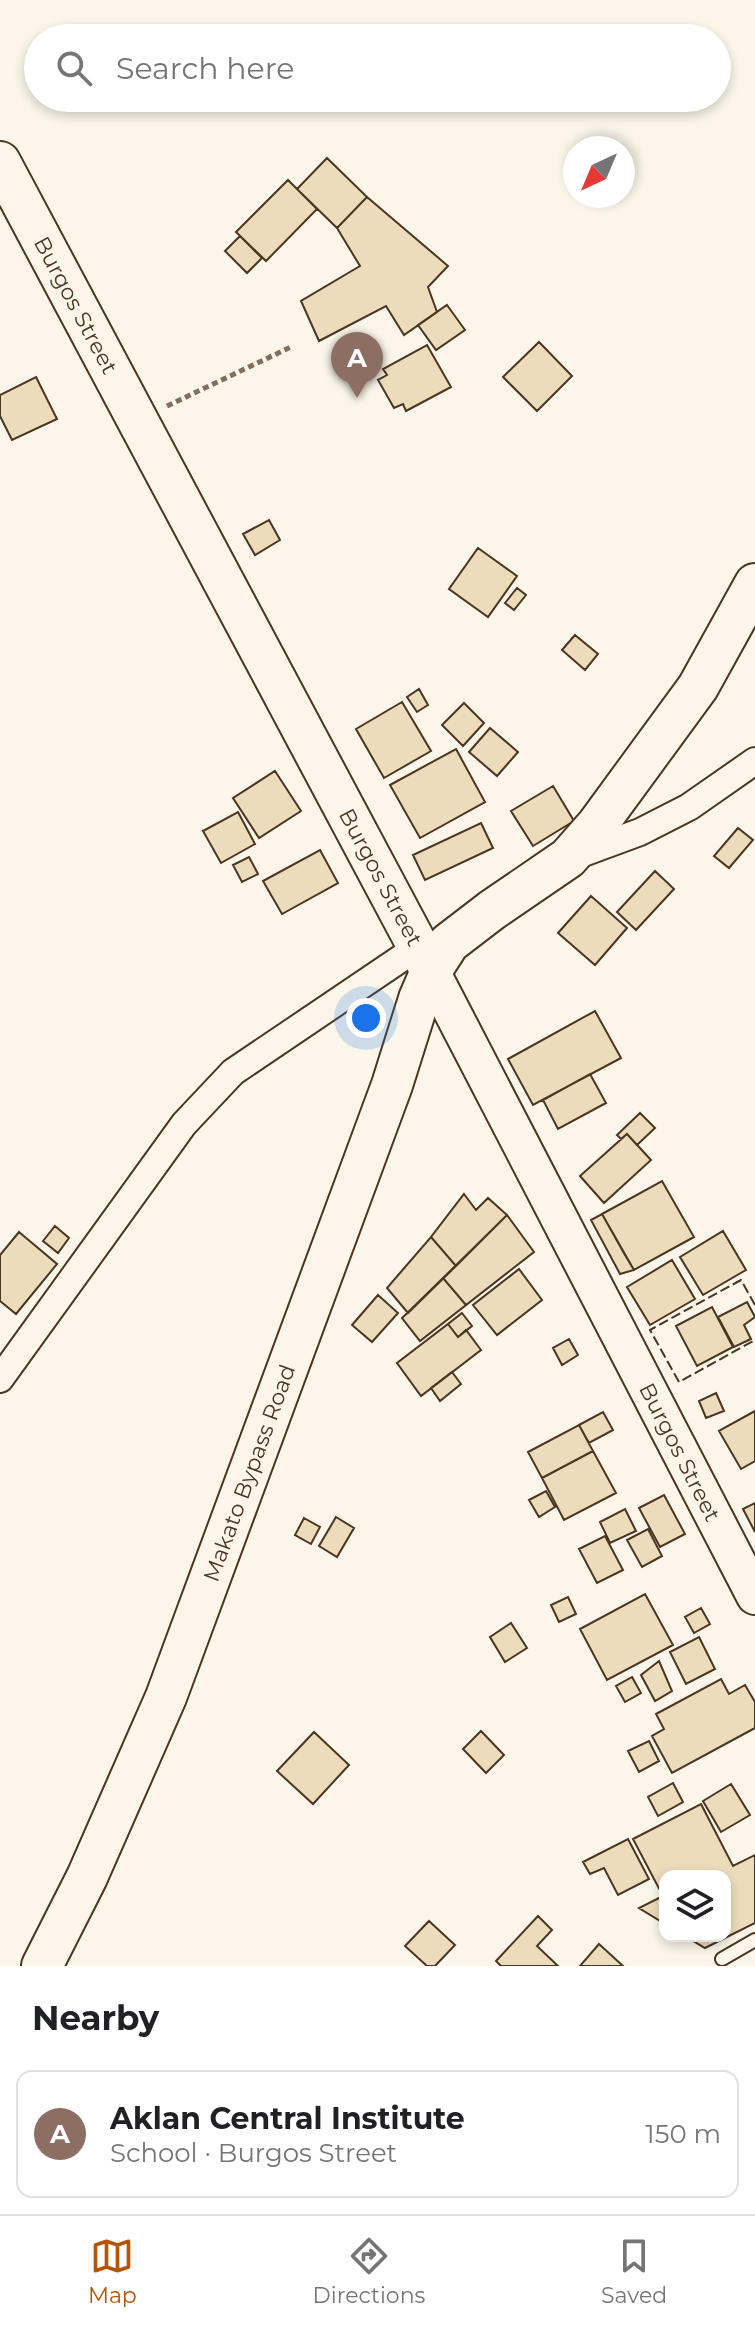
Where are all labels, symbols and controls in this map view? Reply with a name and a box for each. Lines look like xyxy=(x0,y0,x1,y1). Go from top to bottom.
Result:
search box xyxy=(24,24,731,112)
icon: search xyxy=(52,46,96,90)
text: Search here xyxy=(116,50,294,87)
north arrow xyxy=(563,136,635,208)
street label: Burgos Street xyxy=(28,232,123,379)
pin: A xyxy=(331,332,383,398)
street label: Burgos Street xyxy=(333,804,428,951)
your location xyxy=(346,998,386,1038)
street label: Makato Bypass Road xyxy=(198,1361,301,1585)
street label: Burgos Street xyxy=(633,1378,726,1526)
map controls xyxy=(659,1870,731,1942)
button: layers xyxy=(659,1870,731,1942)
text: Nearby xyxy=(32,1997,159,2039)
text: Aklan Central Institute xyxy=(110,2100,465,2137)
text: A xyxy=(50,2118,70,2150)
text: 150 m xyxy=(645,2118,721,2150)
text: School · Burgos Street xyxy=(110,2137,397,2169)
tab: Map xyxy=(88,2234,137,2309)
tab: Directions xyxy=(313,2234,425,2309)
tab: Saved xyxy=(601,2234,667,2309)

